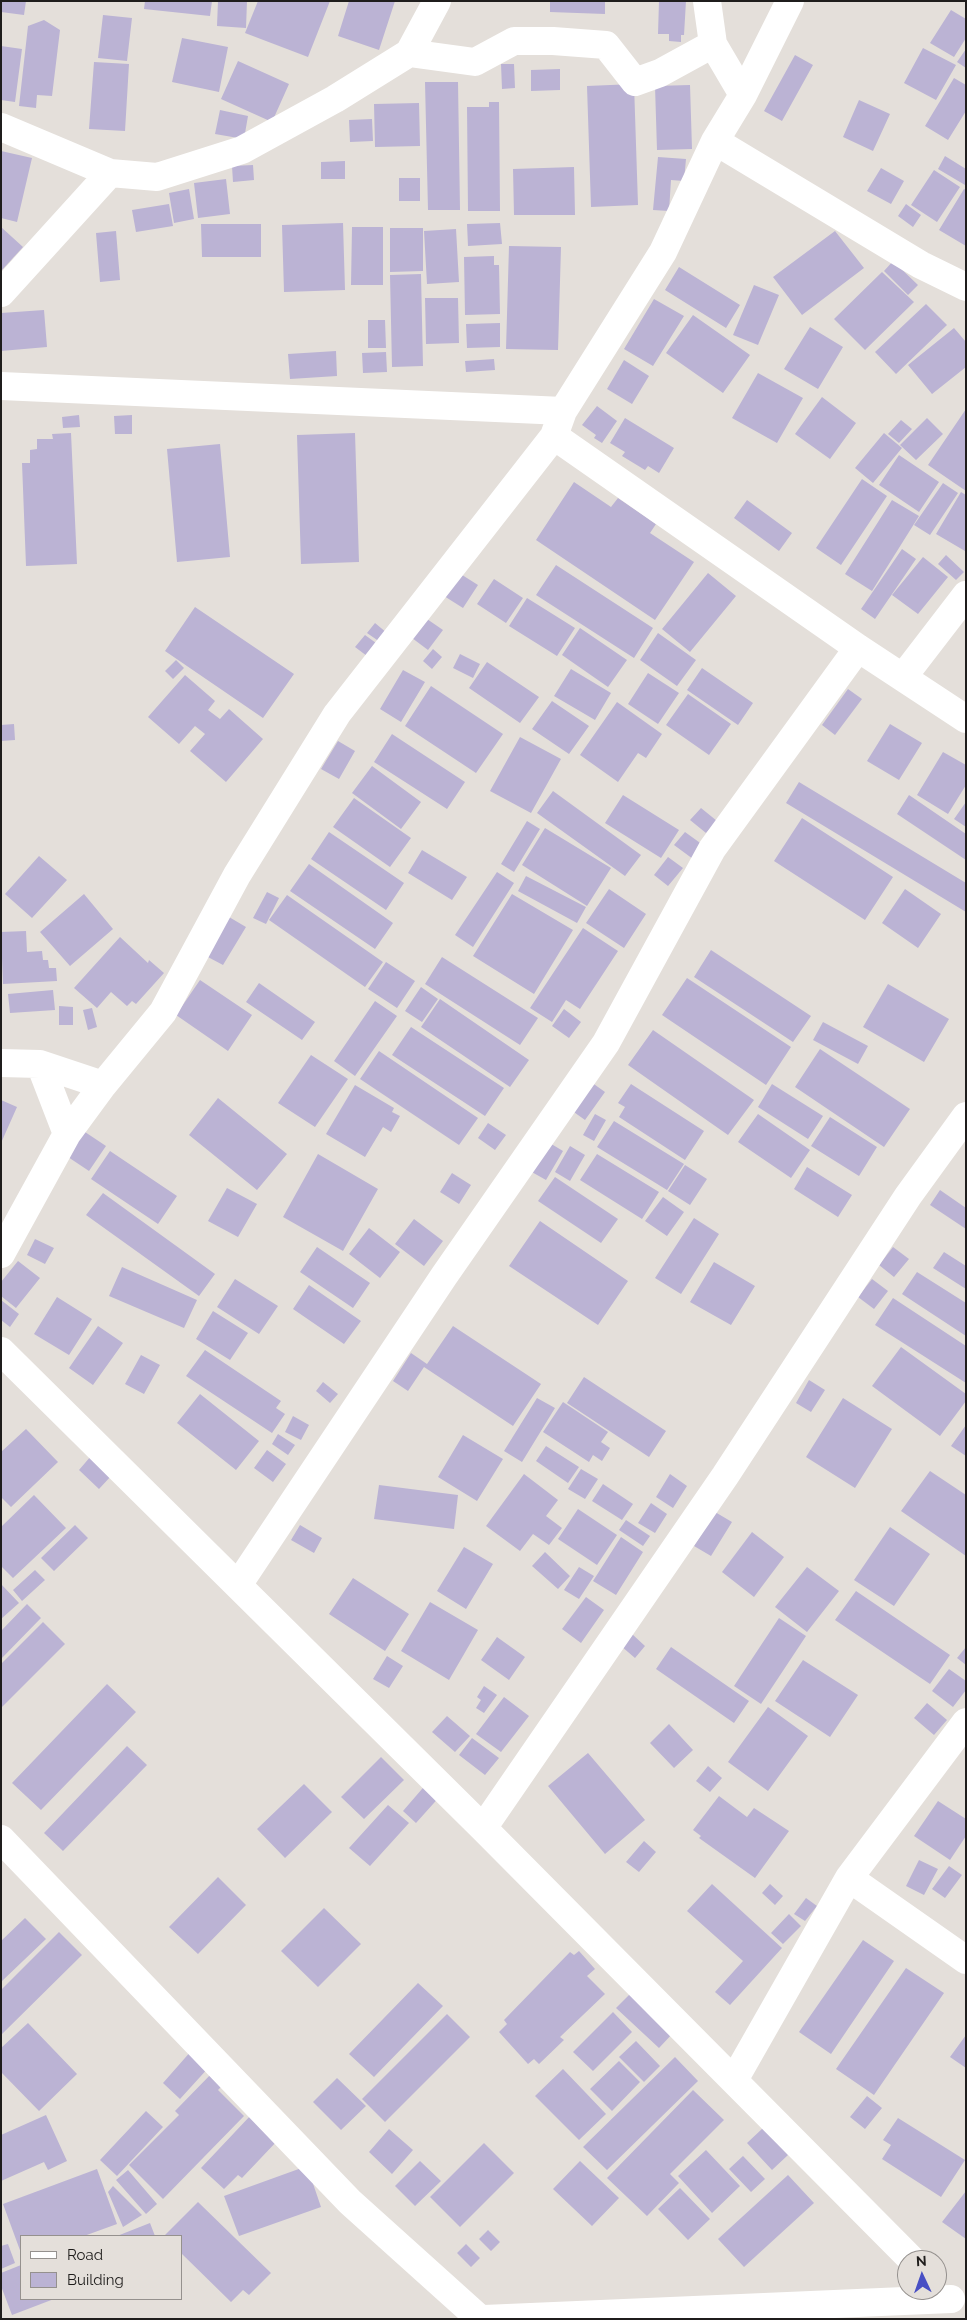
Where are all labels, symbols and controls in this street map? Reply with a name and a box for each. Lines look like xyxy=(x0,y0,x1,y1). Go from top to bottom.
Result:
legend xyxy=(20,2235,182,2300)
text: Road xyxy=(67,2246,103,2264)
north arrow xyxy=(897,2250,947,2300)
text: N xyxy=(916,2253,927,2269)
text: Building xyxy=(67,2271,124,2289)

